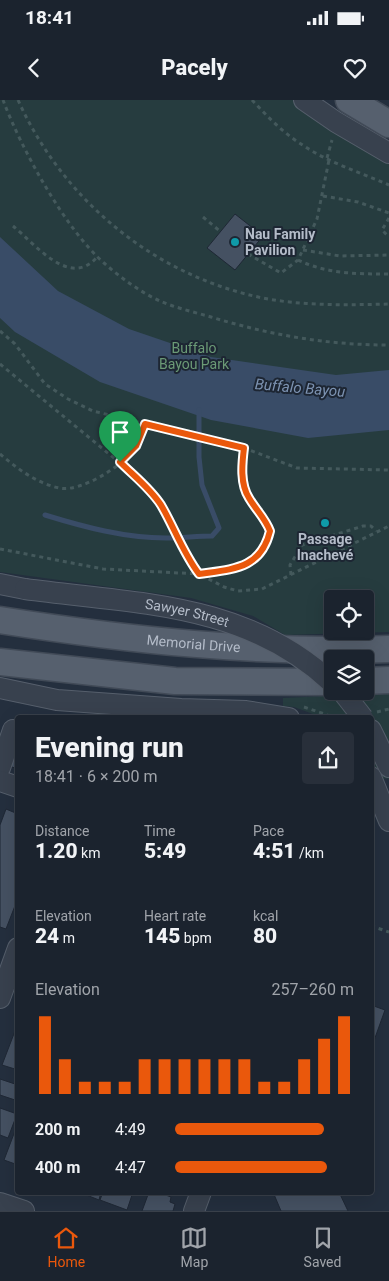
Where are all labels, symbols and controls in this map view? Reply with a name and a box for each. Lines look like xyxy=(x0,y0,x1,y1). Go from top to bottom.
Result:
text: 18:41 xyxy=(25,6,74,29)
icon: back xyxy=(20,54,48,82)
icon: heart xyxy=(341,54,369,82)
text: Pacely xyxy=(161,55,228,80)
place label: Nau Family Pavilion xyxy=(245,226,316,258)
marker: Nau Family Pavilion xyxy=(229,236,241,248)
park label: Buffalo Bayou Park xyxy=(159,340,230,372)
water label: Buffalo Bayou xyxy=(254,375,346,401)
pin xyxy=(99,411,141,462)
icon: arrive xyxy=(106,418,134,446)
marker: Passage Inachevé xyxy=(319,517,331,529)
place label: Passage Inachevé xyxy=(297,531,354,563)
map controls xyxy=(324,590,374,700)
button: locate xyxy=(324,590,374,640)
street label: Sawyer Street xyxy=(144,596,232,630)
street label: Memorial Drive xyxy=(146,631,241,655)
button: layers xyxy=(324,650,374,700)
text: Evening run xyxy=(35,731,184,764)
button: share xyxy=(302,732,354,784)
text: 18:41 · 6 × 200 m xyxy=(35,767,157,786)
text: Distance xyxy=(35,823,90,839)
text: Time xyxy=(144,823,175,839)
text: Pace xyxy=(253,823,284,839)
text: 1.20 xyxy=(35,839,78,863)
text: 5:49 xyxy=(144,839,186,863)
text: 4:51 xyxy=(253,839,295,863)
text: km xyxy=(78,845,100,861)
text: /km xyxy=(295,845,324,861)
text: Elevation xyxy=(35,908,92,924)
text: Heart rate xyxy=(144,908,206,924)
text: kcal xyxy=(253,908,278,924)
text: 24 xyxy=(35,924,59,948)
text: 145 xyxy=(144,924,180,948)
text: 80 xyxy=(253,924,277,948)
text: m xyxy=(59,930,75,946)
text: bpm xyxy=(180,930,212,946)
text: Elevation xyxy=(35,980,100,999)
text: 257–260 m xyxy=(272,980,354,999)
text: 200 m xyxy=(35,1120,80,1139)
text: 4:49 xyxy=(115,1120,146,1139)
text: 400 m xyxy=(35,1158,80,1177)
text: 4:47 xyxy=(115,1158,146,1177)
tab: Home xyxy=(48,1224,85,1270)
tab: Map xyxy=(180,1224,208,1270)
tab: Saved xyxy=(304,1224,341,1270)

